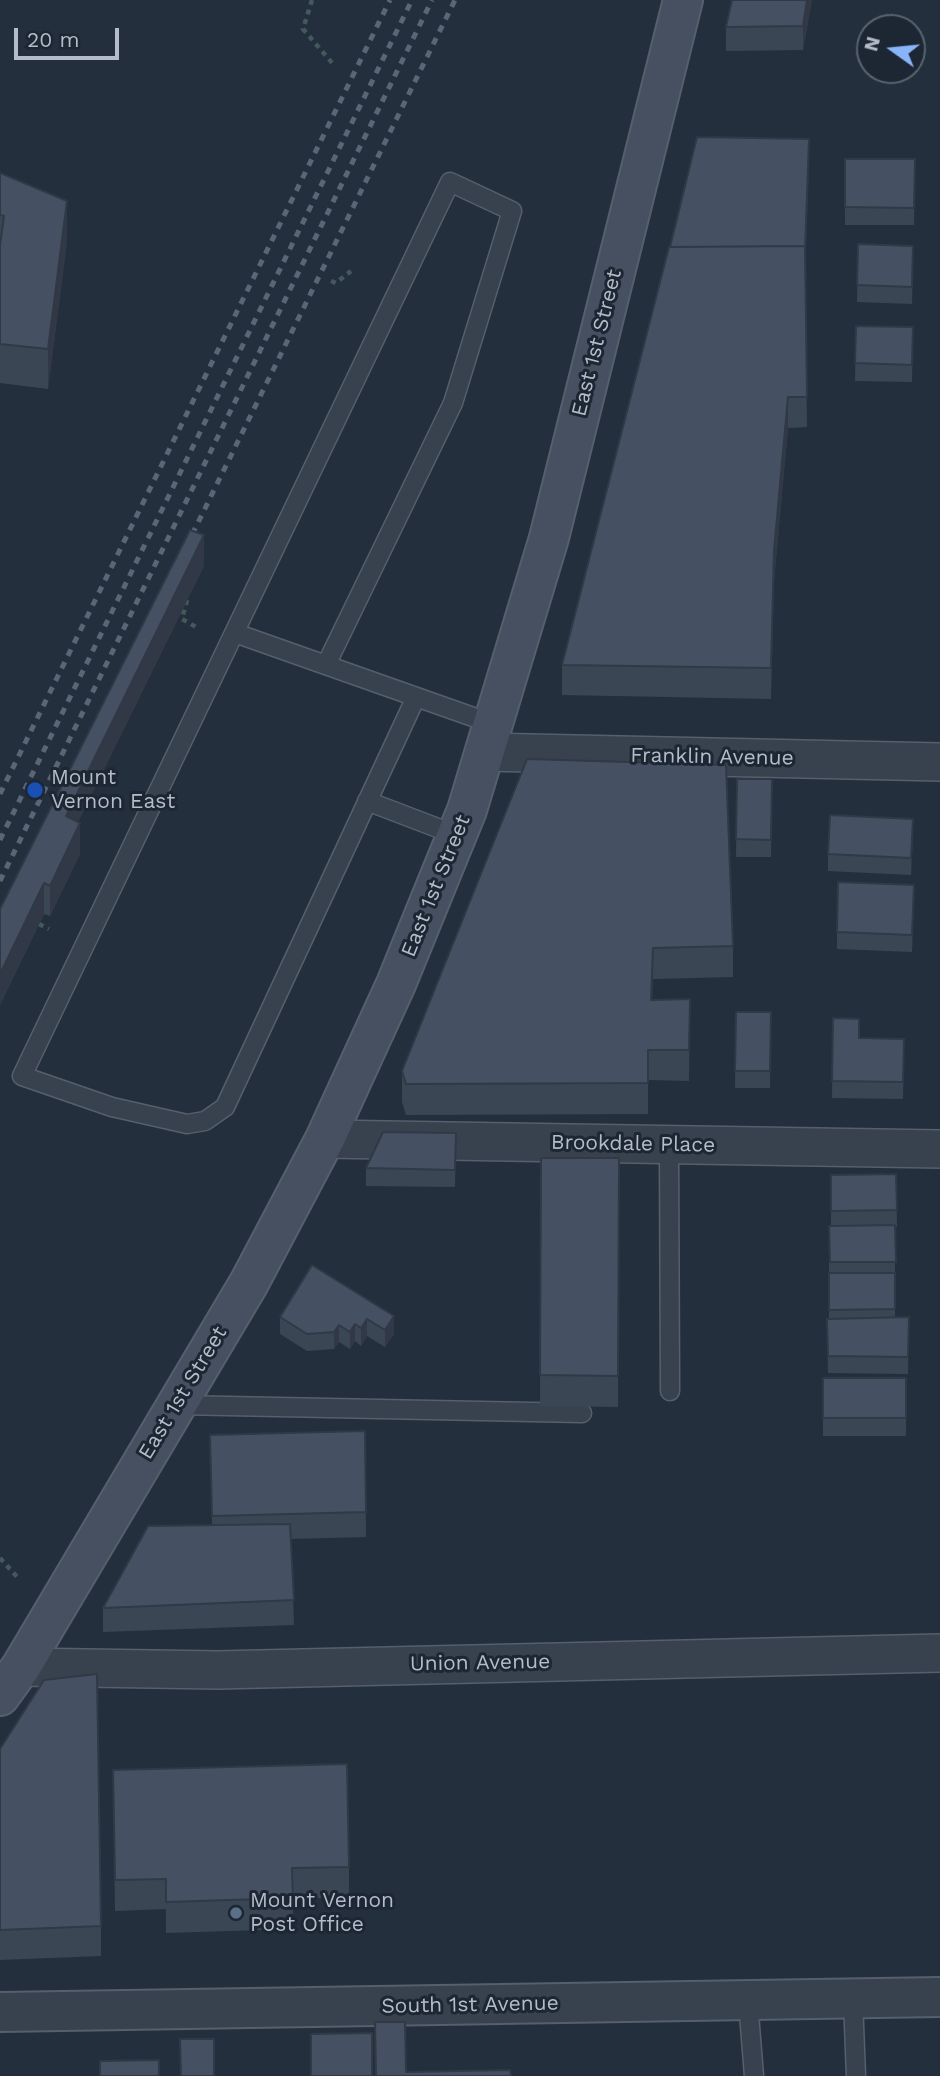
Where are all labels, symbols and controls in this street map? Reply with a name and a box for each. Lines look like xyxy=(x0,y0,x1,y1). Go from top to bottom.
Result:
scale bar xyxy=(18,14,122,58)
north arrow xyxy=(856,14,926,84)
text: 20 m xyxy=(27,27,79,52)
text: N xyxy=(859,34,885,54)
street label: East 1st Street xyxy=(567,267,627,419)
street label: Franklin Avenue xyxy=(630,743,794,771)
place label: Mount Vernon East xyxy=(51,765,175,815)
marker: Mount Vernon East xyxy=(25,780,45,800)
street label: East 1st Street xyxy=(396,811,476,961)
street label: Brookdale Place xyxy=(551,1130,715,1158)
street label: East 1st Street xyxy=(133,1322,233,1464)
street label: Union Avenue xyxy=(410,1649,550,1677)
place label: Mount Vernon Post Office xyxy=(250,1888,394,1938)
marker: Mount Vernon Post Office xyxy=(228,1905,244,1921)
street label: South 1st Avenue xyxy=(381,1991,559,2019)

